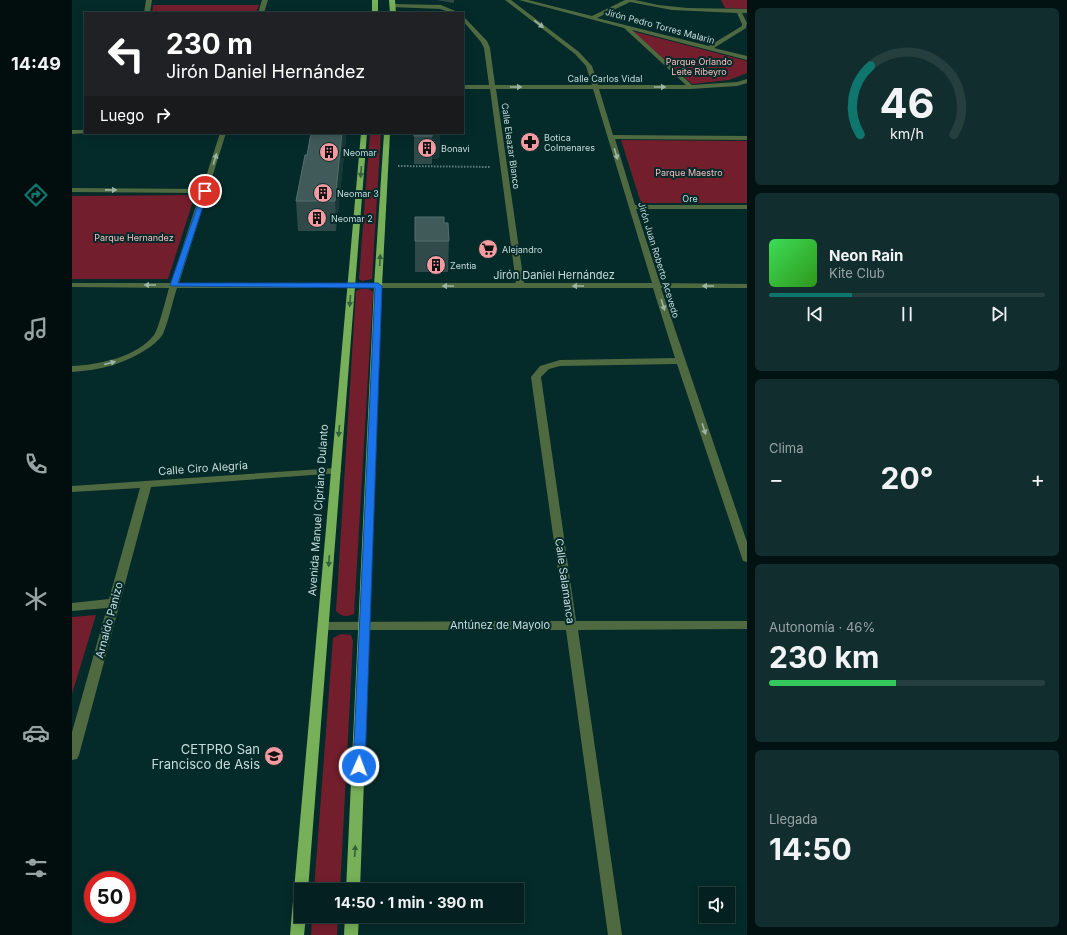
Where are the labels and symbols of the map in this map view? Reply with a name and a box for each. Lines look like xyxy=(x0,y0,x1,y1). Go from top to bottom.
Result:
street label: Jirón Pedro Torres Malarin xyxy=(604,6,716,46)
one-way arrow xyxy=(534,19,545,28)
park label: Parque Orlando Leite Ribeyro xyxy=(666,56,732,77)
street label: Calle Carlos Vidal xyxy=(568,73,642,84)
one-way arrow xyxy=(510,84,523,90)
one-way arrow xyxy=(654,84,667,90)
street label: Calle Eleazar Blanco xyxy=(500,102,522,190)
pharmacy icon: Botica Colmenares xyxy=(519,131,541,153)
place label: Botica Colmenares xyxy=(544,132,595,153)
building icon: Bonavi xyxy=(416,137,438,159)
building icon: Neomar xyxy=(318,141,340,163)
place label: Bonavi xyxy=(441,143,470,154)
place label: Neomar xyxy=(343,147,377,158)
one-way arrow xyxy=(613,149,619,161)
one-way arrow xyxy=(212,152,218,164)
one-way arrow xyxy=(357,166,364,178)
park label: Parque Maestro xyxy=(655,167,723,178)
pin xyxy=(188,174,222,208)
building icon: Neomar 3 xyxy=(312,182,334,204)
one-way arrow xyxy=(105,187,118,193)
place label: Neomar 3 xyxy=(337,188,379,199)
street label: Ore xyxy=(682,193,698,204)
street label: Jirón Juan Roberto Acevedo xyxy=(636,201,682,319)
building icon: Neomar 2 xyxy=(306,207,328,229)
place label: Neomar 2 xyxy=(331,213,373,224)
park label: Parque Hernandez xyxy=(94,232,174,243)
supermarket icon: Alejandro xyxy=(477,238,499,260)
place label: Alejandro xyxy=(502,244,542,255)
one-way arrow xyxy=(376,254,383,266)
building icon: Zentia xyxy=(425,254,447,276)
place label: Zentia xyxy=(450,260,476,271)
street label: Jirón Daniel Hernández xyxy=(493,268,615,282)
one-way arrow xyxy=(143,282,156,288)
one-way arrow xyxy=(441,283,454,289)
one-way arrow xyxy=(571,283,584,289)
one-way arrow xyxy=(701,283,714,289)
one-way arrow xyxy=(346,295,353,307)
one-way arrow xyxy=(660,300,666,312)
one-way arrow xyxy=(104,360,117,366)
street label: Avenida Manuel Cipriano Dulanto xyxy=(305,423,331,596)
one-way arrow xyxy=(701,423,707,435)
one-way arrow xyxy=(336,425,342,437)
street label: Calle Ciro Alegría xyxy=(158,458,248,478)
street label: Calle Salamanca xyxy=(552,537,578,625)
one-way arrow xyxy=(326,555,333,567)
street label: Arnaldo Panizo xyxy=(92,580,126,660)
street label: Antúnez de Mayolo xyxy=(450,618,550,632)
place label: CETPRO San Francisco de Asis xyxy=(151,741,260,772)
school or university icon: CETPRO San Francisco de Asis xyxy=(263,745,285,767)
position arrow xyxy=(338,745,380,787)
one-way arrow xyxy=(352,844,358,857)
speed limit sign: 50 xyxy=(84,871,136,923)

